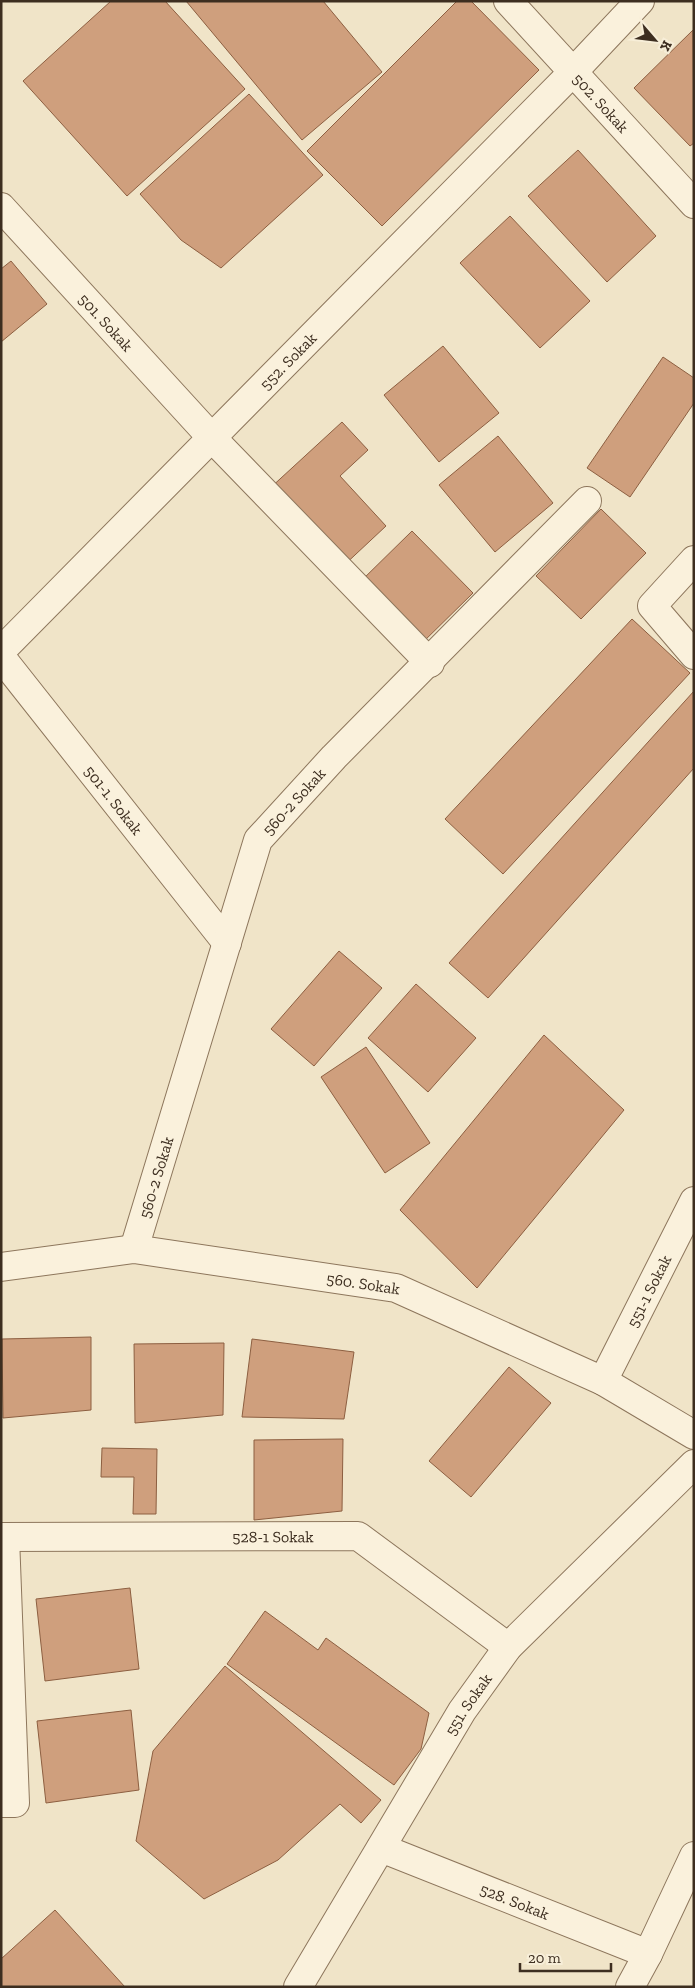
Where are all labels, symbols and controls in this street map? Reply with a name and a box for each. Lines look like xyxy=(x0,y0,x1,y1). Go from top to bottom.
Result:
north arrow xyxy=(630,15,680,65)
text: K xyxy=(656,38,676,55)
street label: 502. Sokak xyxy=(569,69,634,137)
street label: 501. Sokak xyxy=(75,289,138,356)
street label: 552. Sokak xyxy=(255,328,321,393)
street label: 501-1. Sokak xyxy=(81,761,147,839)
street label: 560-2 Sokak xyxy=(258,763,329,839)
street label: 560-2 Sokak xyxy=(134,1133,177,1220)
street label: 551-1 Sokak xyxy=(622,1251,675,1330)
street label: 560. Sokak xyxy=(325,1268,402,1298)
street label: 528-1 Sokak xyxy=(232,1527,314,1546)
street label: 551. Sokak xyxy=(440,1669,496,1739)
street label: 528. Sokak xyxy=(477,1879,553,1924)
scale bar xyxy=(520,1940,611,1972)
text: 20 m xyxy=(528,1949,561,1967)

